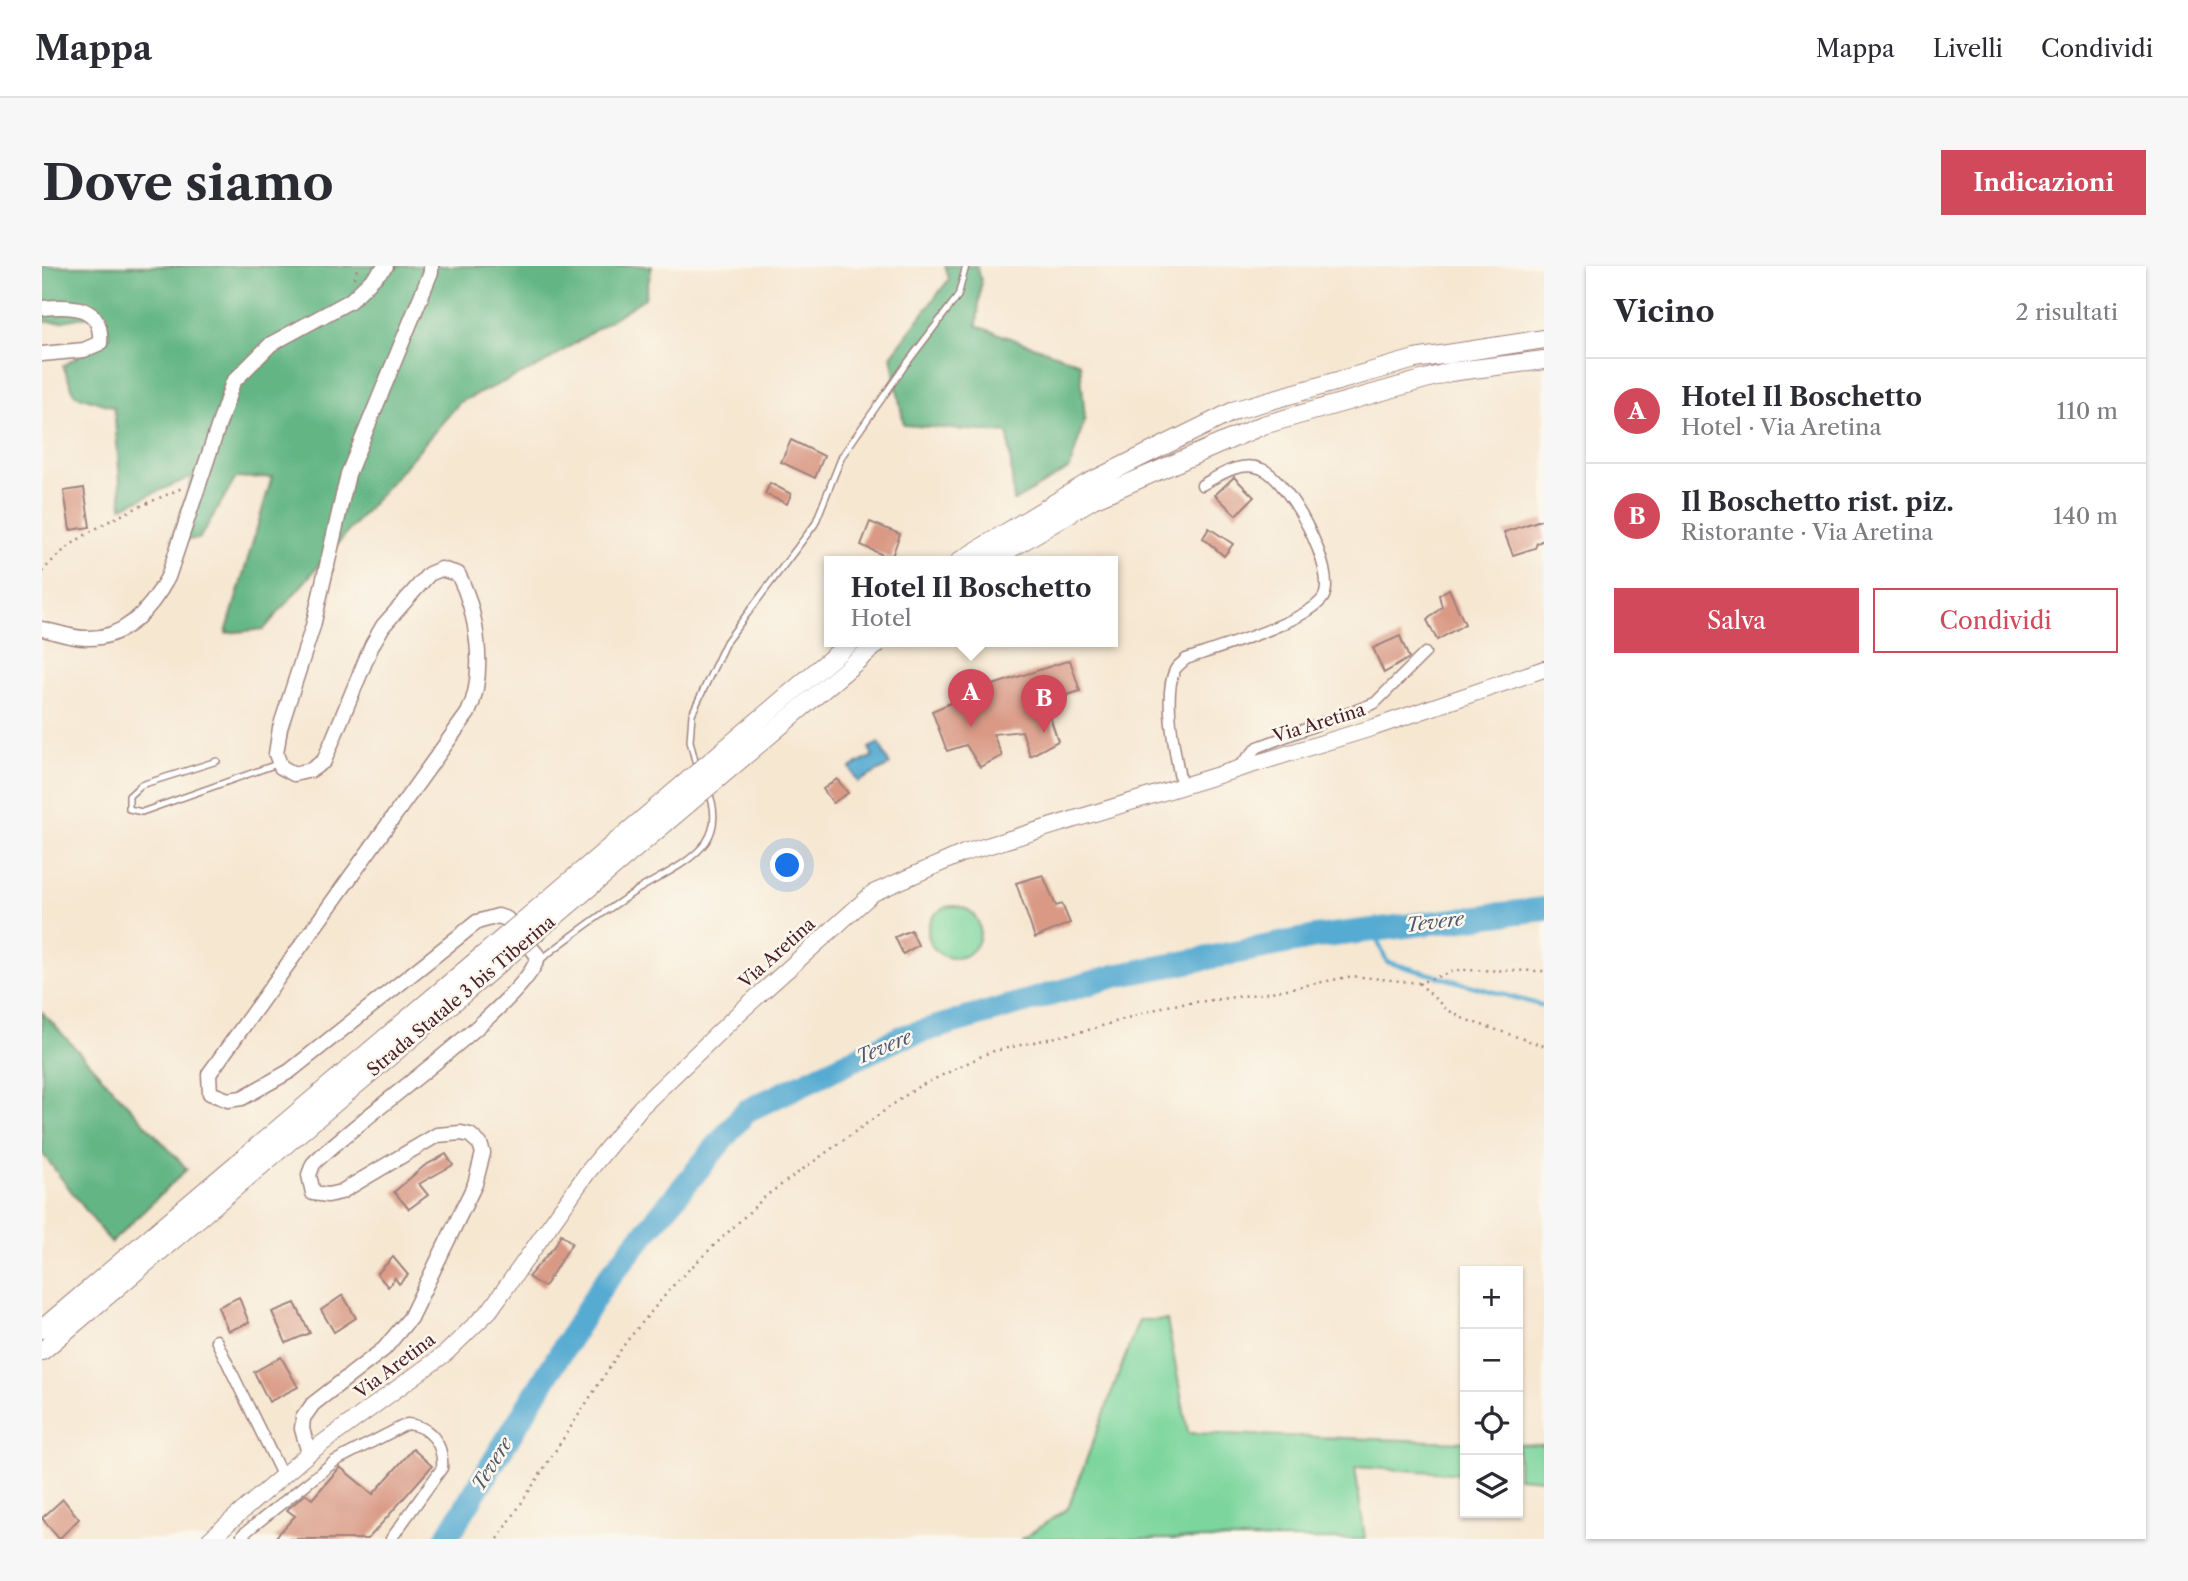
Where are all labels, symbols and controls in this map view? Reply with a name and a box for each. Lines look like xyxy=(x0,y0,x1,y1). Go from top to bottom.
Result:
text: Mappa xyxy=(35,28,152,69)
text: Mappa xyxy=(1816,34,1895,63)
text: Livelli xyxy=(1933,34,2003,63)
text: Condividi xyxy=(2041,34,2153,63)
button: Indicazioni xyxy=(1941,150,2146,215)
text: Dove siamo xyxy=(42,152,334,213)
text: Vicino xyxy=(1614,293,1714,330)
text: 2 risultati xyxy=(2016,298,2118,326)
text: Hotel Il Boschetto xyxy=(1681,381,1922,413)
text: A xyxy=(1628,397,1646,425)
text: 110 m xyxy=(2057,397,2118,425)
text: Hotel · Via Aretina xyxy=(1681,413,1882,441)
text: Il Boschetto rist. piz. xyxy=(1681,486,1954,518)
text: B xyxy=(1628,502,1646,530)
text: 140 m xyxy=(2053,502,2118,530)
text: Ristorante · Via Aretina xyxy=(1681,518,1934,546)
popup xyxy=(824,556,1118,647)
text: Hotel Il Boschetto xyxy=(851,572,1091,604)
button: Salva xyxy=(1614,588,1859,653)
button: Condividi xyxy=(1873,588,2118,653)
text: Hotel xyxy=(851,604,912,632)
pin: A xyxy=(948,669,994,727)
pin: B xyxy=(1021,675,1067,733)
street label: Via Aretina xyxy=(1269,698,1368,748)
your location xyxy=(770,848,804,882)
water label: Tevere xyxy=(1405,907,1466,937)
street label: Strada Statale 3 bis Tiberina xyxy=(363,911,560,1081)
street label: Via Aretina xyxy=(734,913,820,994)
water label: Tevere xyxy=(853,1025,916,1069)
map controls xyxy=(1460,1266,1523,1518)
button: + xyxy=(1460,1266,1523,1329)
street label: Via Aretina xyxy=(350,1328,440,1404)
button: − xyxy=(1460,1329,1523,1392)
button: locate xyxy=(1460,1392,1523,1455)
water label: Tevere xyxy=(467,1433,518,1495)
button: layers xyxy=(1460,1455,1523,1518)

